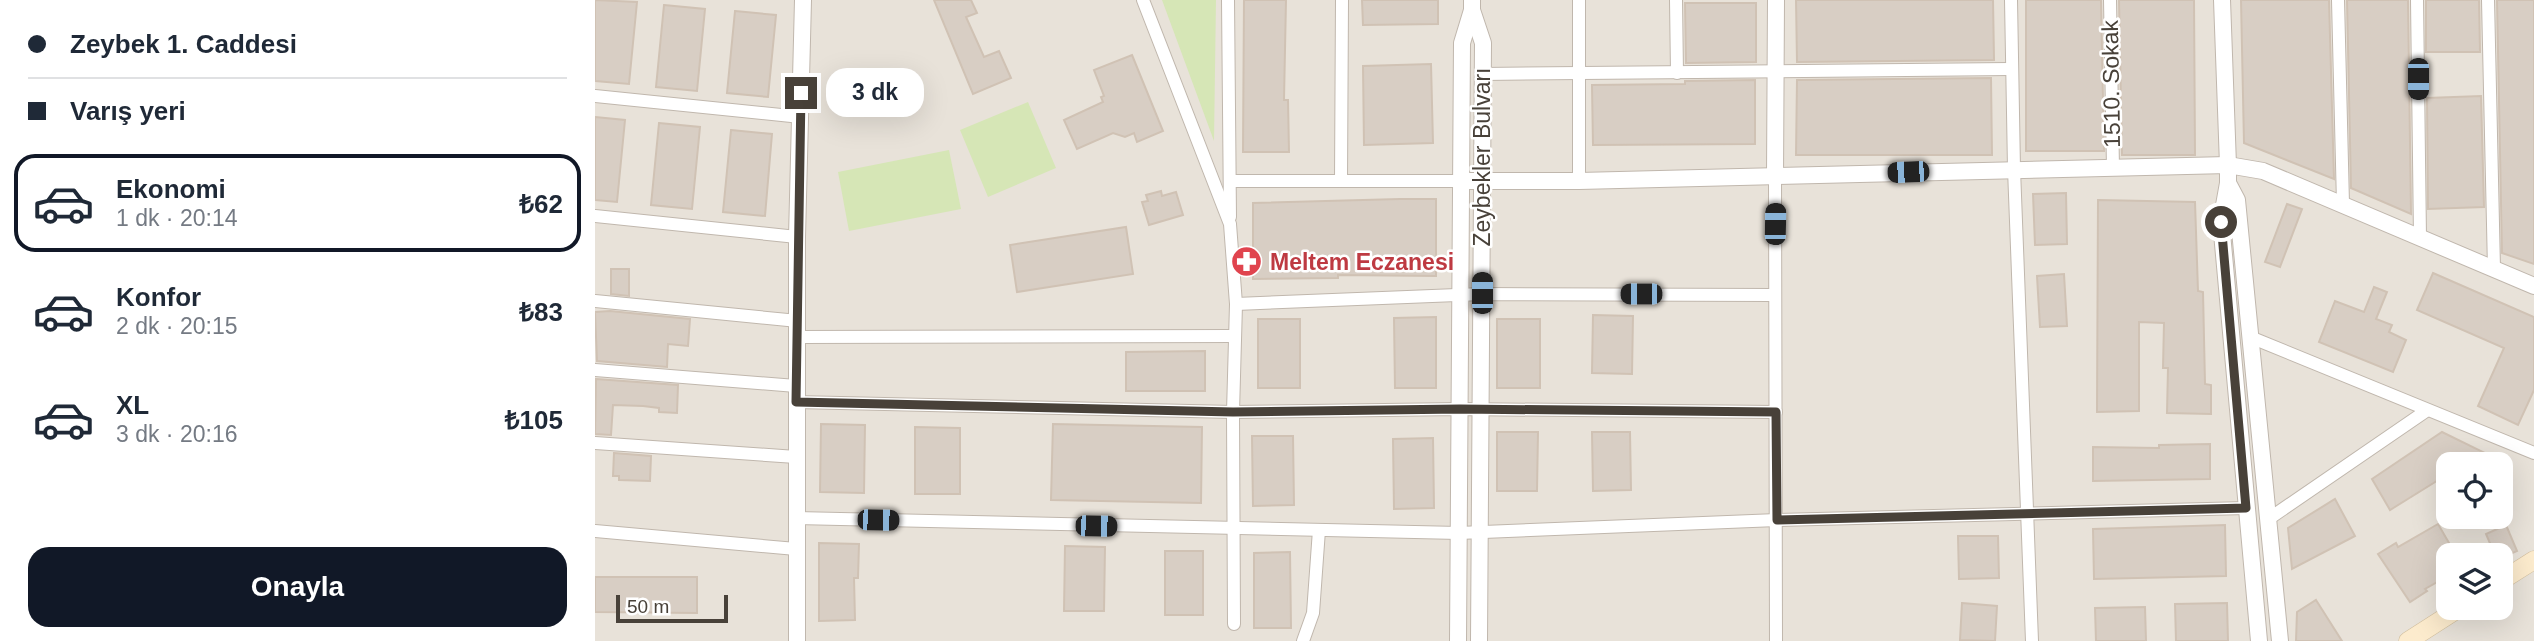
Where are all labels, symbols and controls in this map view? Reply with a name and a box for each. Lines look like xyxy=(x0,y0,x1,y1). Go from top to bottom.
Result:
street label: 1510. Sokak xyxy=(2097,19,2125,148)
text: Zeybek 1. Caddesi xyxy=(70,29,297,59)
car xyxy=(2408,58,2429,100)
callout: 3 dk xyxy=(825,68,923,118)
street label: Zeybekler Bulvarı xyxy=(1469,68,1495,246)
route end xyxy=(785,77,817,109)
text: 3 dk xyxy=(852,79,898,105)
text: Varış yeri xyxy=(70,96,186,126)
car xyxy=(1887,161,1930,183)
icon: car xyxy=(32,172,95,235)
text: Ekonomi xyxy=(116,174,226,204)
text: ₺62 xyxy=(519,189,563,219)
car xyxy=(1765,203,1786,245)
text: 1 dk · 20:14 xyxy=(116,205,237,231)
route start xyxy=(2205,206,2237,238)
pharmacy icon: Meltem Eczanesi xyxy=(1230,245,1264,279)
place label: Meltem Eczanesi xyxy=(1270,249,1454,275)
car xyxy=(1472,272,1493,314)
icon: car xyxy=(32,280,95,343)
text: Konfor xyxy=(116,282,201,312)
car xyxy=(1621,284,1663,305)
text: ₺83 xyxy=(519,297,563,327)
text: 2 dk · 20:15 xyxy=(116,313,237,339)
icon: car xyxy=(32,388,95,451)
text: XL xyxy=(116,390,149,420)
text: ₺105 xyxy=(505,405,563,435)
text: 3 dk · 20:16 xyxy=(116,421,237,447)
map controls xyxy=(2436,452,2513,620)
button: locate xyxy=(2436,452,2513,529)
car xyxy=(857,509,900,531)
car xyxy=(1075,515,1118,537)
button: layers xyxy=(2436,543,2513,620)
button: Onayla xyxy=(28,547,567,627)
scale bar xyxy=(616,592,728,624)
text: 50 m xyxy=(627,596,669,617)

